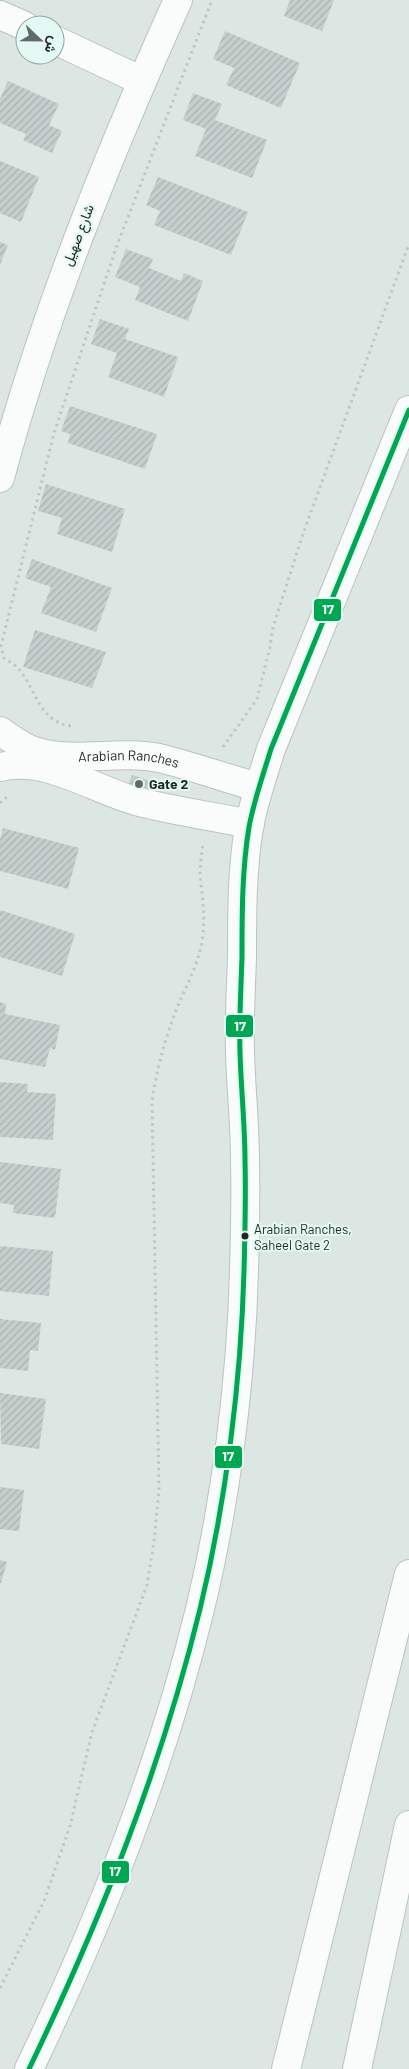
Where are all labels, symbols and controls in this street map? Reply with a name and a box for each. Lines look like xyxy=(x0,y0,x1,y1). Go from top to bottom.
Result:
north arrow xyxy=(15,15,65,65)
text: ش xyxy=(40,34,64,56)
street label: شارع صهيل xyxy=(58,202,100,269)
line badge: 17 xyxy=(313,598,342,622)
text: 17 xyxy=(322,600,334,617)
street label: Arabian Ranches xyxy=(78,746,181,771)
place label: Gate 2 xyxy=(149,775,188,792)
marker: Gate 2 xyxy=(133,778,145,790)
line badge: 17 xyxy=(225,1014,254,1038)
text: 17 xyxy=(234,1017,246,1034)
place label: Arabian Ranches, Saheel Gate 2 xyxy=(254,1221,352,1253)
marker: Arabian Ranches, Saheel Gate 2 xyxy=(240,1231,250,1241)
line badge: 17 xyxy=(214,1445,243,1469)
text: 17 xyxy=(222,1447,234,1464)
line badge: 17 xyxy=(101,1860,130,1884)
text: 17 xyxy=(109,1862,121,1879)

